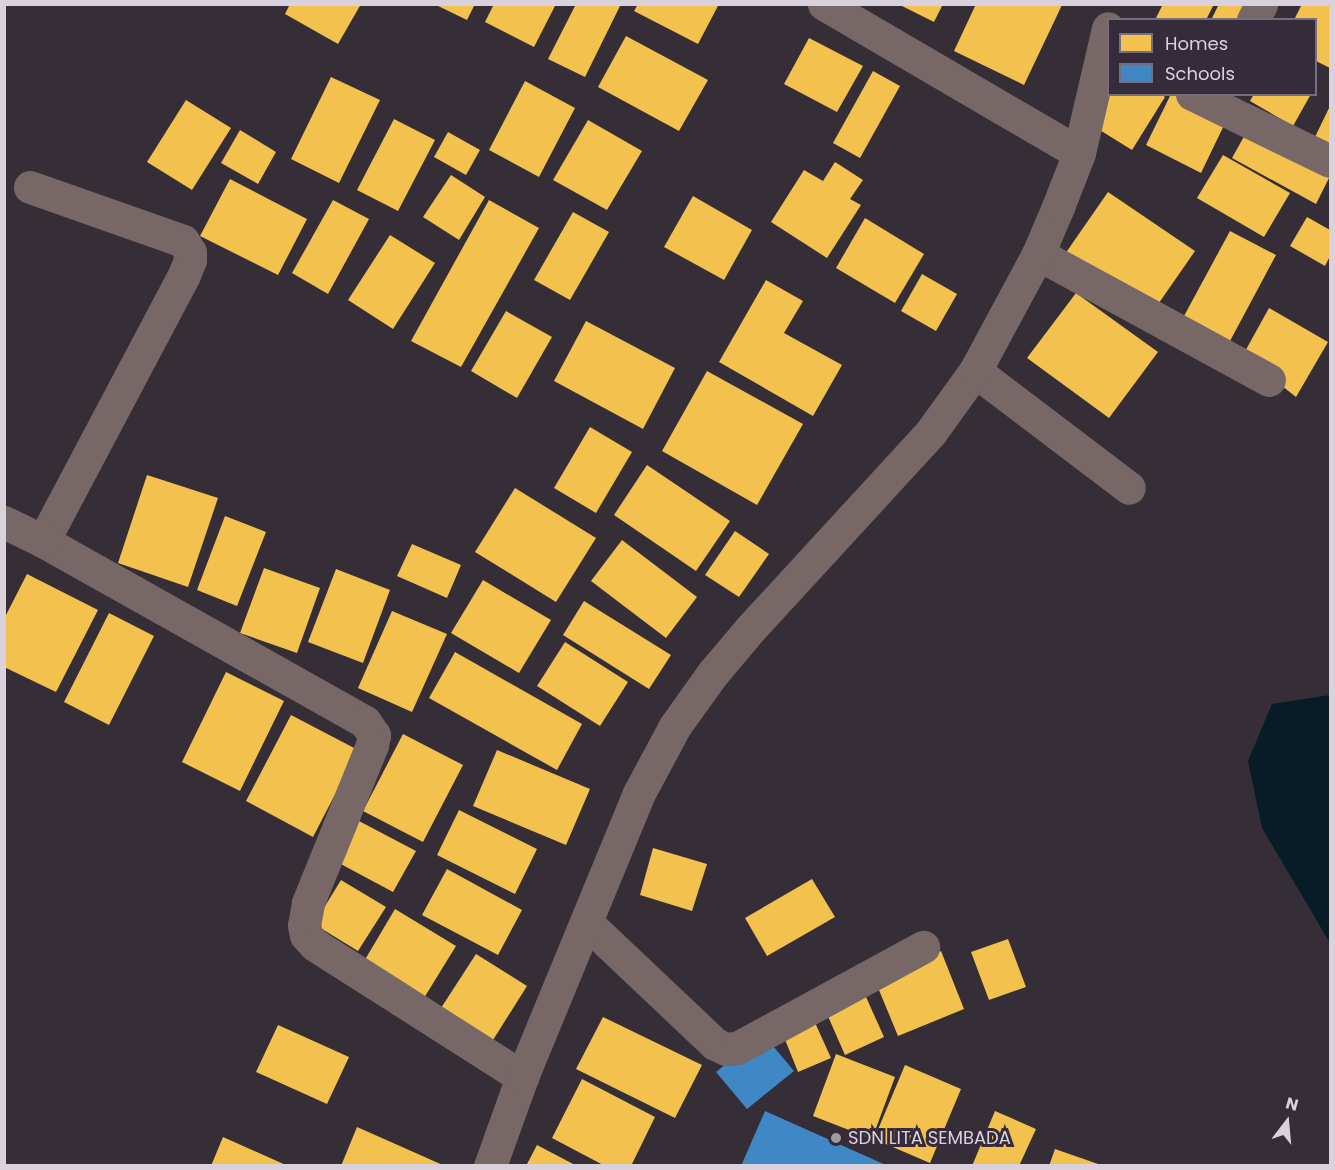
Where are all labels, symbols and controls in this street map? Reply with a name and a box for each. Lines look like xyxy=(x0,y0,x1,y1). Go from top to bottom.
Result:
legend xyxy=(1107,18,1317,96)
text: Homes xyxy=(1165,31,1228,56)
text: Schools xyxy=(1165,61,1235,86)
text: N xyxy=(1283,1091,1301,1117)
north arrow xyxy=(1257,1092,1317,1152)
place label: SDN LITA SEMBADA xyxy=(848,1127,1011,1149)
marker: SDN LITA SEMBADA xyxy=(829,1131,843,1145)

